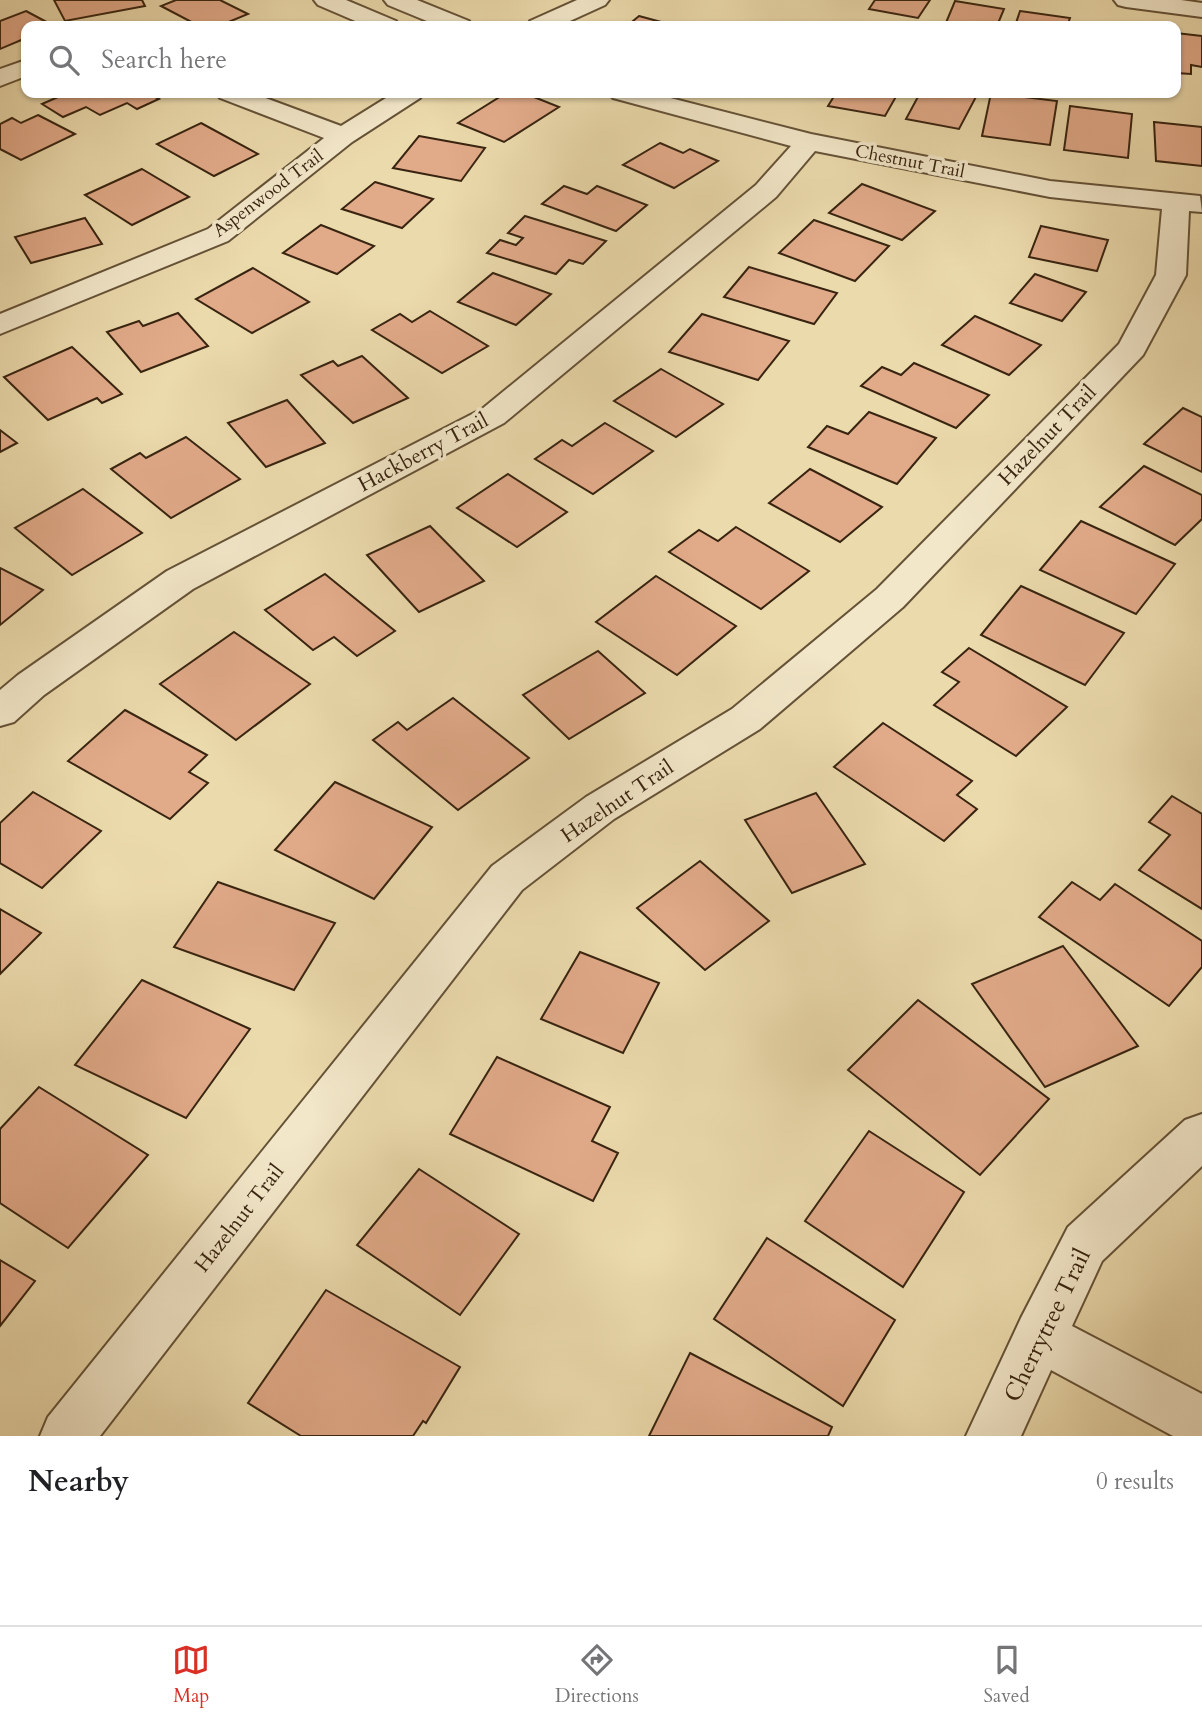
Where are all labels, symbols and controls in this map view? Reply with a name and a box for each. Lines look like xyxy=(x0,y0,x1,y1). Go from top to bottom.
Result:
search box xyxy=(21,21,1181,98)
icon: search xyxy=(45,41,83,79)
text: Search here xyxy=(101,42,227,77)
street label: Chestnut Trail xyxy=(853,139,967,184)
street label: Aspenwood Trail xyxy=(208,143,329,243)
street label: Hazelnut Trail xyxy=(992,379,1103,492)
street label: Hackberry Trail xyxy=(353,406,493,499)
street label: Hazelnut Trail xyxy=(555,753,679,850)
street label: Hazelnut Trail xyxy=(188,1158,291,1278)
street label: Cherrytree Trail xyxy=(996,1243,1099,1407)
text: Nearby xyxy=(28,1461,129,1502)
text: 0 results xyxy=(1096,1466,1174,1497)
tab: Map xyxy=(172,1641,210,1709)
tab: Directions xyxy=(555,1641,639,1709)
tab: Saved xyxy=(984,1641,1030,1709)

